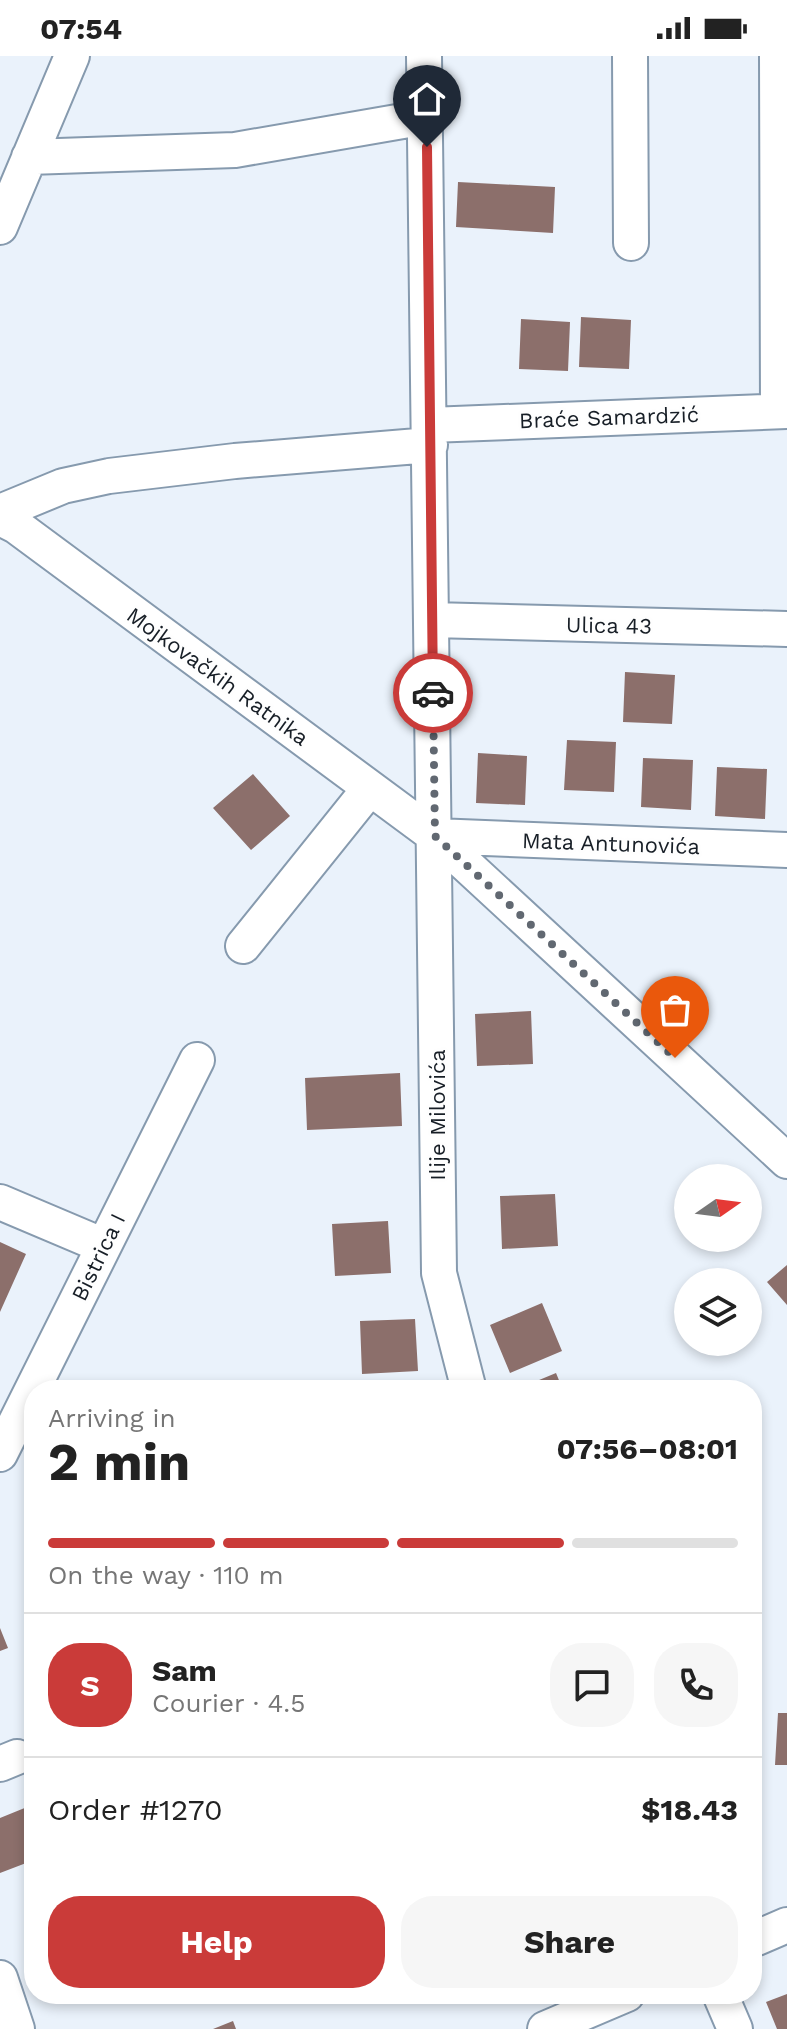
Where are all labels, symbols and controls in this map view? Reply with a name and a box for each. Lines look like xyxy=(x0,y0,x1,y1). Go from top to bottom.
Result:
text: 07:54 xyxy=(40,11,122,46)
pin xyxy=(393,65,461,147)
icon: home xyxy=(405,77,449,121)
street label: Braće Samardzić xyxy=(519,402,699,433)
street label: Mojkovačkih Ratnika xyxy=(122,602,313,751)
street label: Ulica 43 xyxy=(566,612,652,639)
courier xyxy=(393,653,473,733)
icon: car xyxy=(411,671,455,715)
street label: Mata Antunovića xyxy=(522,828,700,859)
pin xyxy=(641,976,709,1058)
icon: bag xyxy=(653,988,697,1032)
street label: Ilije Milovića xyxy=(425,1049,450,1181)
north arrow xyxy=(674,1164,762,1252)
map controls xyxy=(674,1164,762,1356)
street label: Bistrica I xyxy=(67,1209,130,1305)
button: layers xyxy=(674,1268,762,1356)
text: Arriving in xyxy=(48,1403,176,1433)
text: 07:56–08:01 xyxy=(557,1431,738,1466)
text: 2 min xyxy=(48,1432,190,1493)
text: On the way · 110 m xyxy=(48,1560,283,1590)
button: chat xyxy=(550,1643,634,1727)
button: phone xyxy=(654,1643,738,1727)
text: Sam xyxy=(152,1653,217,1688)
text: S xyxy=(80,1668,100,1703)
text: Courier · 4.5 xyxy=(152,1688,305,1718)
text: Order #1270 xyxy=(48,1792,223,1827)
text: $18.43 xyxy=(641,1792,738,1827)
button: Help xyxy=(48,1896,385,1988)
button: Share xyxy=(401,1896,738,1988)

